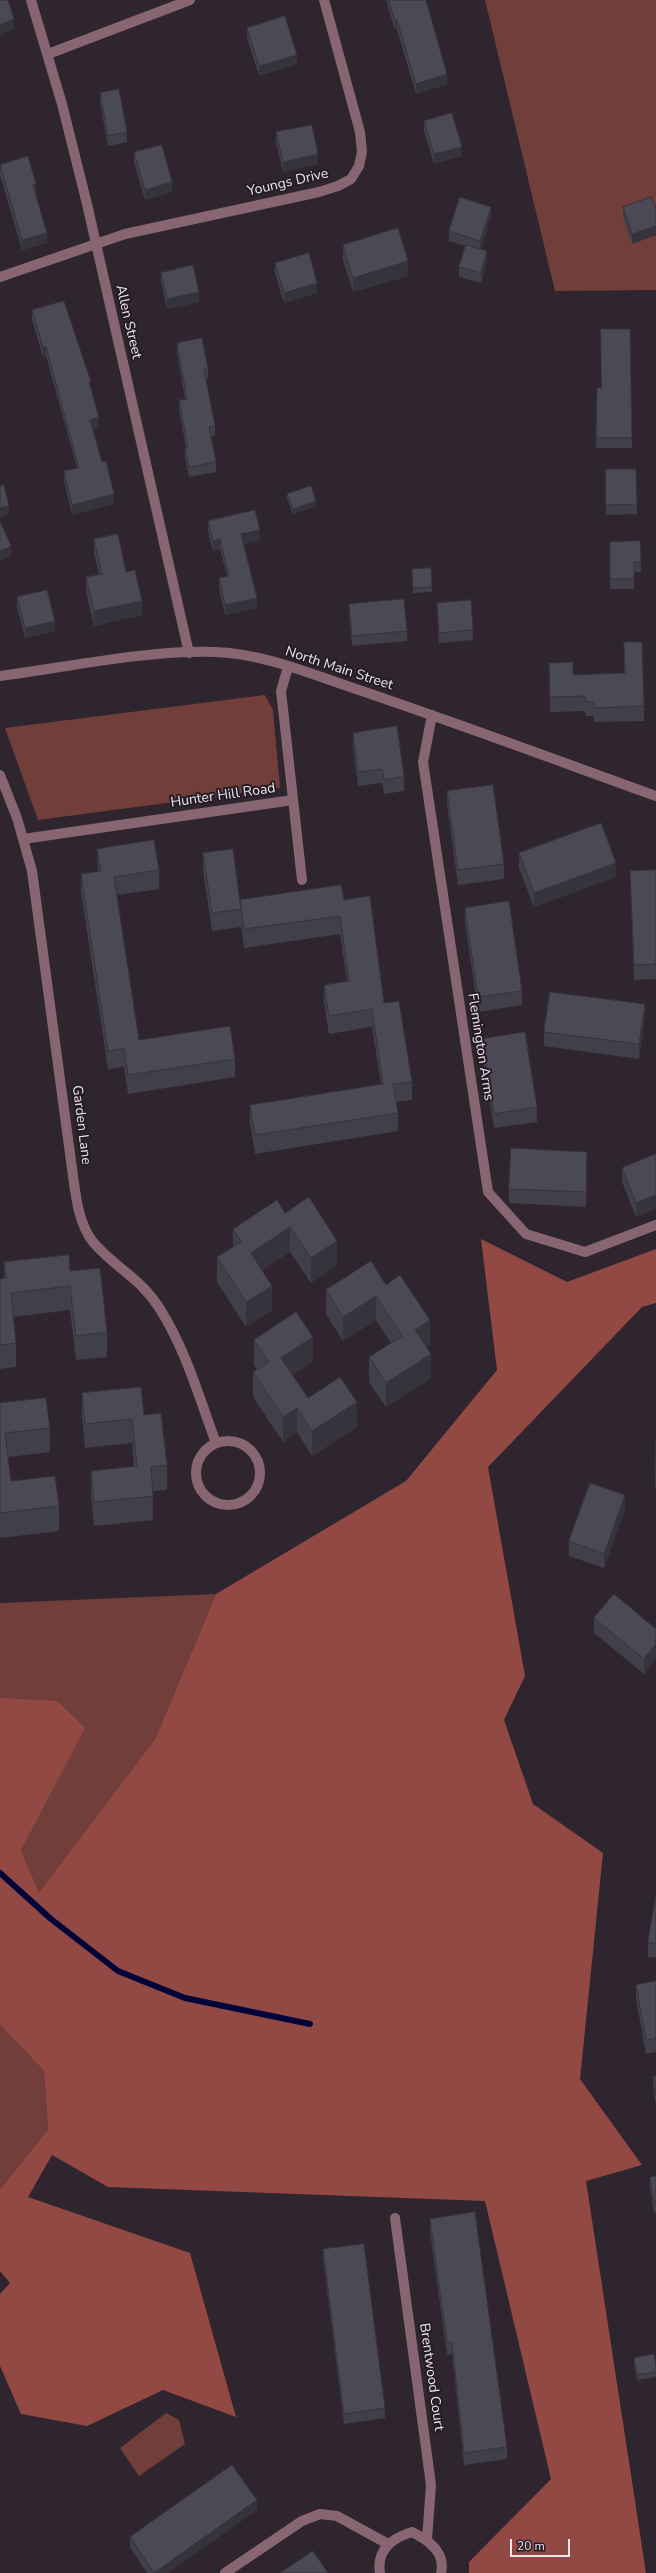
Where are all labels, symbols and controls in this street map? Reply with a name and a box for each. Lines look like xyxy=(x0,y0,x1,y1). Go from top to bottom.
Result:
street label: Youngs Drive xyxy=(246,166,330,200)
street label: Allen Street xyxy=(111,283,145,361)
street label: North Main Street xyxy=(283,644,395,694)
street label: Hunter Hill Road xyxy=(169,780,277,812)
street label: Flemington Arms xyxy=(463,992,497,1102)
street label: Garden Lane xyxy=(68,1084,94,1166)
street label: Brentwood Court xyxy=(415,2322,447,2432)
scale bar xyxy=(512,2531,572,2557)
text: 20 m xyxy=(517,2538,545,2554)

